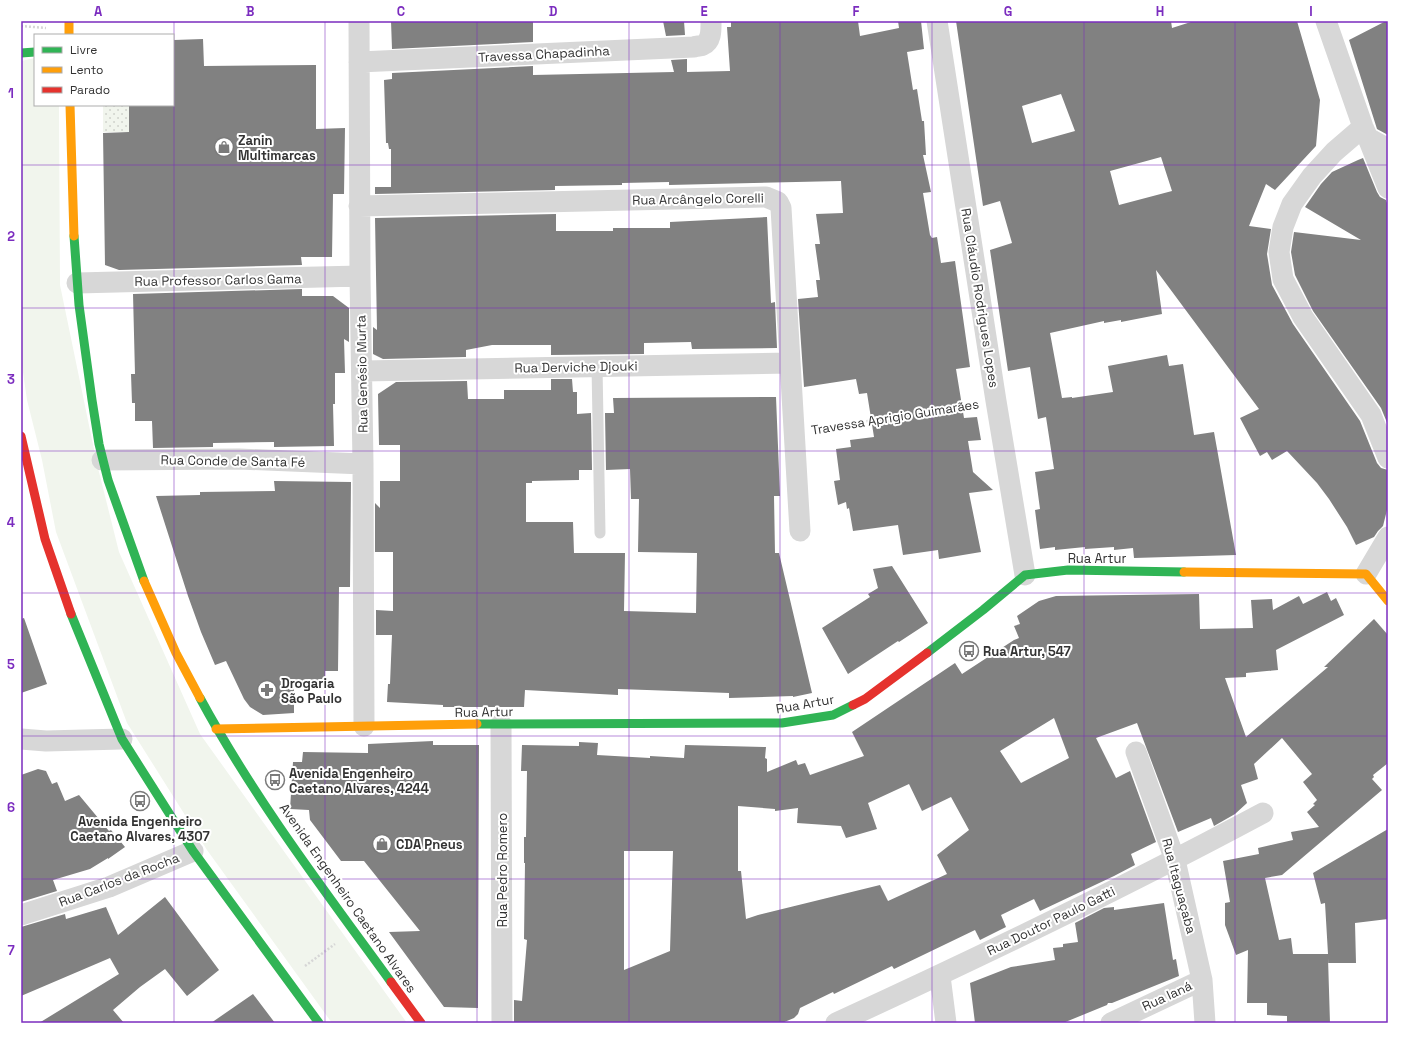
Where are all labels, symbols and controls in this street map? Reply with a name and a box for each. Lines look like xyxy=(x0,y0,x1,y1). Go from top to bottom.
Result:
text: A xyxy=(94,3,103,20)
text: B xyxy=(246,3,255,20)
text: C xyxy=(397,3,405,20)
text: D xyxy=(549,3,558,20)
text: E xyxy=(700,3,708,20)
text: F xyxy=(853,3,860,20)
text: G xyxy=(1004,3,1012,20)
text: H xyxy=(1156,3,1164,20)
text: I xyxy=(1309,3,1313,20)
legend xyxy=(34,34,174,106)
text: Livre xyxy=(70,42,97,58)
street label: Travessa Chapadinha xyxy=(478,42,611,66)
text: Lento xyxy=(70,62,104,78)
text: Parado xyxy=(70,82,110,98)
text: 1 xyxy=(8,85,14,102)
place label: Zanin Multimarcas xyxy=(238,132,316,164)
shop icon: Zanin Multimarcas xyxy=(213,136,235,158)
street label: Rua Arcângelo Corelli xyxy=(632,189,764,209)
street label: Rua Cláudio Rodrigues Lopes xyxy=(957,207,1003,389)
text: 2 xyxy=(7,228,15,245)
street label: Rua Professor Carlos Gama xyxy=(134,270,302,290)
street label: Rua Genésio Murta xyxy=(352,314,372,433)
street label: Rua Derviche Djouki xyxy=(514,357,638,377)
text: 3 xyxy=(7,371,15,388)
street label: Travessa Aprigio Guimarães xyxy=(810,395,980,439)
street label: Rua Conde de Santa Fé xyxy=(160,451,306,471)
text: 4 xyxy=(7,514,15,531)
street label: Rua Artur xyxy=(1068,550,1126,567)
bus stop icon: Rua Artur, 547 xyxy=(958,640,980,662)
place label: Rua Artur, 547 xyxy=(983,643,1071,660)
text: 5 xyxy=(7,656,15,673)
place label: Drogaria São Paulo xyxy=(281,675,342,707)
pharmacy icon: Drogaria São Paulo xyxy=(256,679,278,701)
street label: Rua Artur xyxy=(775,691,835,717)
street label: Rua Artur xyxy=(454,703,514,721)
place label: Avenida Engenheiro Caetano Alvares, 4244 xyxy=(289,765,429,797)
bus stop icon: Avenida Engenheiro Caetano Alvares, 4244 xyxy=(264,769,286,791)
bus stop icon: Avenida Engenheiro Caetano Alvares, 4307 xyxy=(129,790,151,812)
text: 6 xyxy=(7,799,15,816)
street label: Avenida Engenheiro Caetano Alvares xyxy=(276,800,420,996)
place label: Avenida Engenheiro Caetano Alvares, 4307 xyxy=(70,813,210,845)
street label: Rua Pedro Romero xyxy=(494,813,511,927)
shop icon: CDA Pneus xyxy=(371,833,393,855)
place label: CDA Pneus xyxy=(396,836,463,853)
street label: Rua Itaguaçaba xyxy=(1158,836,1200,936)
street label: Rua Carlos da Rocha xyxy=(56,849,182,911)
street label: Rua Doutor Paulo Gatti xyxy=(984,883,1118,959)
text: 7 xyxy=(7,942,15,959)
street label: Rua Ianá xyxy=(1139,977,1195,1015)

